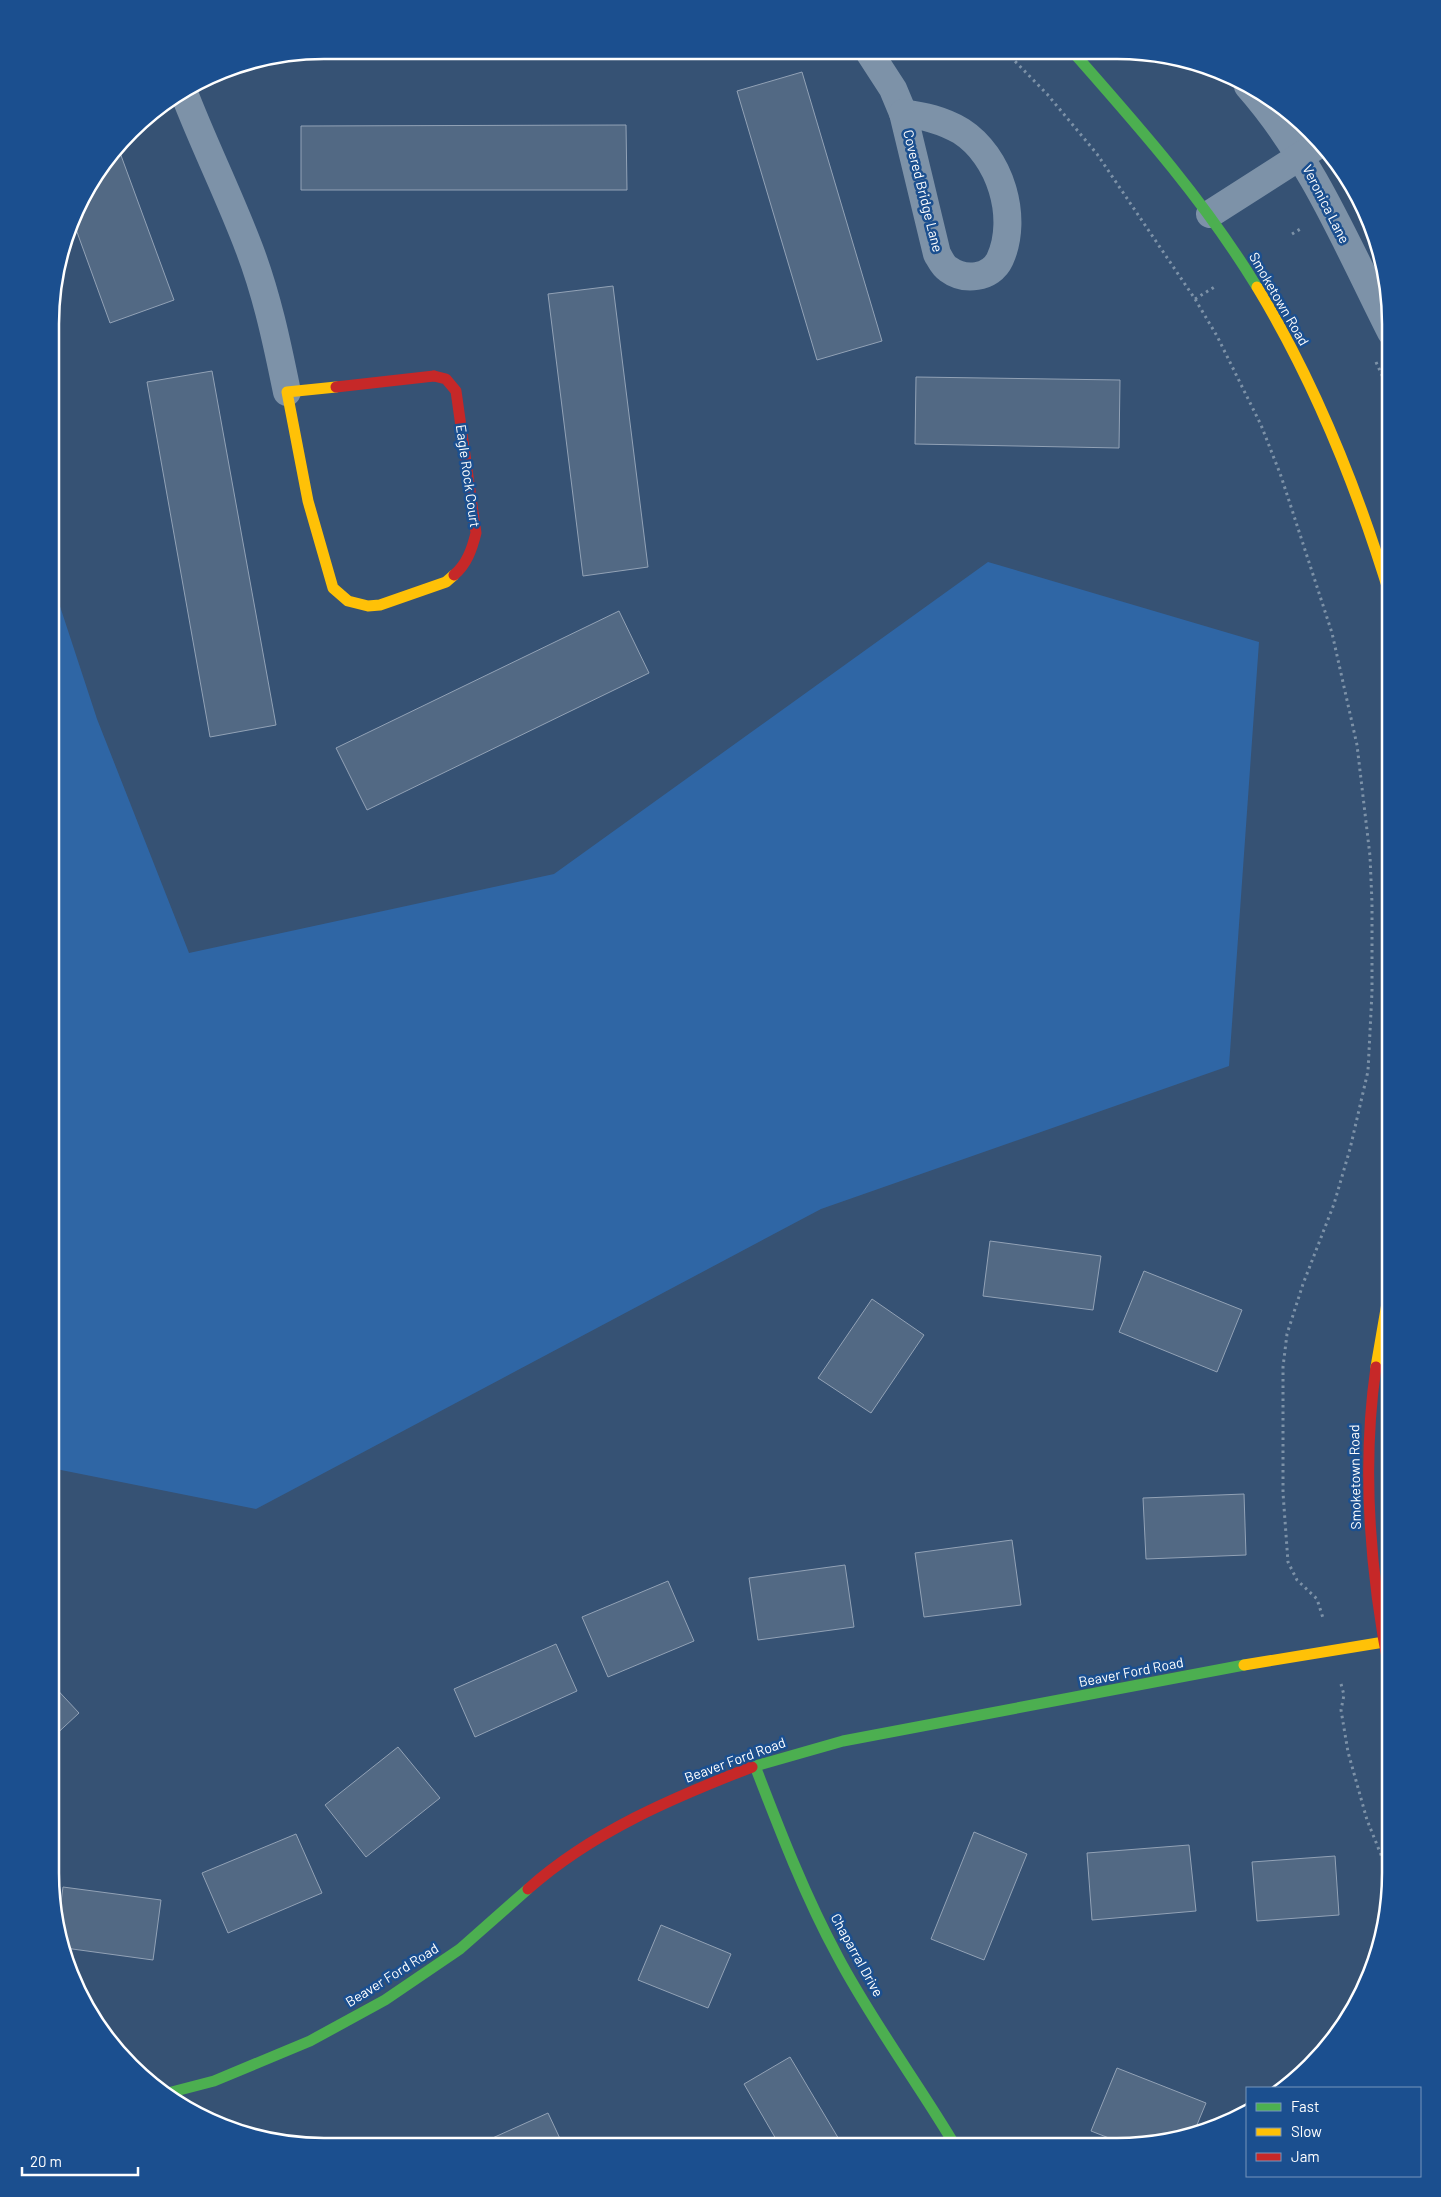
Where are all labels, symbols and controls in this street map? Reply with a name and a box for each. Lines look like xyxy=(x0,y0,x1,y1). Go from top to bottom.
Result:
street label: Covered Bridge Lane xyxy=(900,128,947,254)
street label: Veronica Lane xyxy=(1299,162,1354,246)
street label: Smoketown Road xyxy=(1246,249,1313,348)
street label: Eagle Rock Court xyxy=(453,423,484,529)
street label: Smoketown Road xyxy=(1345,1424,1364,1530)
street label: Beaver Ford Road xyxy=(1077,1653,1185,1690)
street label: Beaver Ford Road xyxy=(682,1733,788,1786)
street label: Chaparral Drive xyxy=(828,1910,887,1999)
street label: Beaver Ford Road xyxy=(342,1939,441,2010)
legend xyxy=(1246,2087,1421,2177)
text: Fast xyxy=(1291,2097,1319,2115)
text: Slow xyxy=(1291,2122,1322,2140)
scale bar xyxy=(22,2144,139,2176)
text: Jam xyxy=(1291,2147,1320,2165)
text: 20 m xyxy=(30,2152,62,2170)

